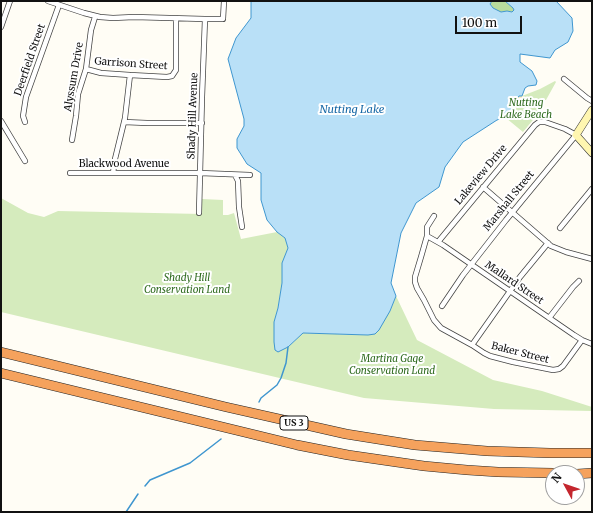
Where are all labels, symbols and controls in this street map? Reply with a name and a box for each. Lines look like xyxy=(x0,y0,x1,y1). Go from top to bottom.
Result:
scale bar xyxy=(457,8,524,34)
text: 100 m xyxy=(462,15,497,30)
street label: Deerfield Street xyxy=(12,22,48,98)
street label: Alyssum Drive xyxy=(62,41,86,113)
street label: Garrison Street xyxy=(94,55,168,73)
street label: Shady Hill Avenue xyxy=(185,72,201,160)
park label: Nutting Lake Beach xyxy=(500,97,552,120)
water label: Nutting Lake xyxy=(320,103,384,117)
street label: Lakeview Drive xyxy=(453,143,509,207)
street label: Blackwood Avenue xyxy=(79,158,169,170)
street label: Marshall Street xyxy=(481,169,537,233)
street label: Mallard Street xyxy=(482,259,546,307)
park label: Shady Hill Conservation Land xyxy=(144,272,230,296)
street label: Baker Street xyxy=(490,340,550,366)
park label: Martina Gage Conservation Land xyxy=(349,353,435,376)
road number: US 3 xyxy=(280,416,308,430)
north arrow xyxy=(545,465,585,505)
text: N xyxy=(548,470,565,486)

